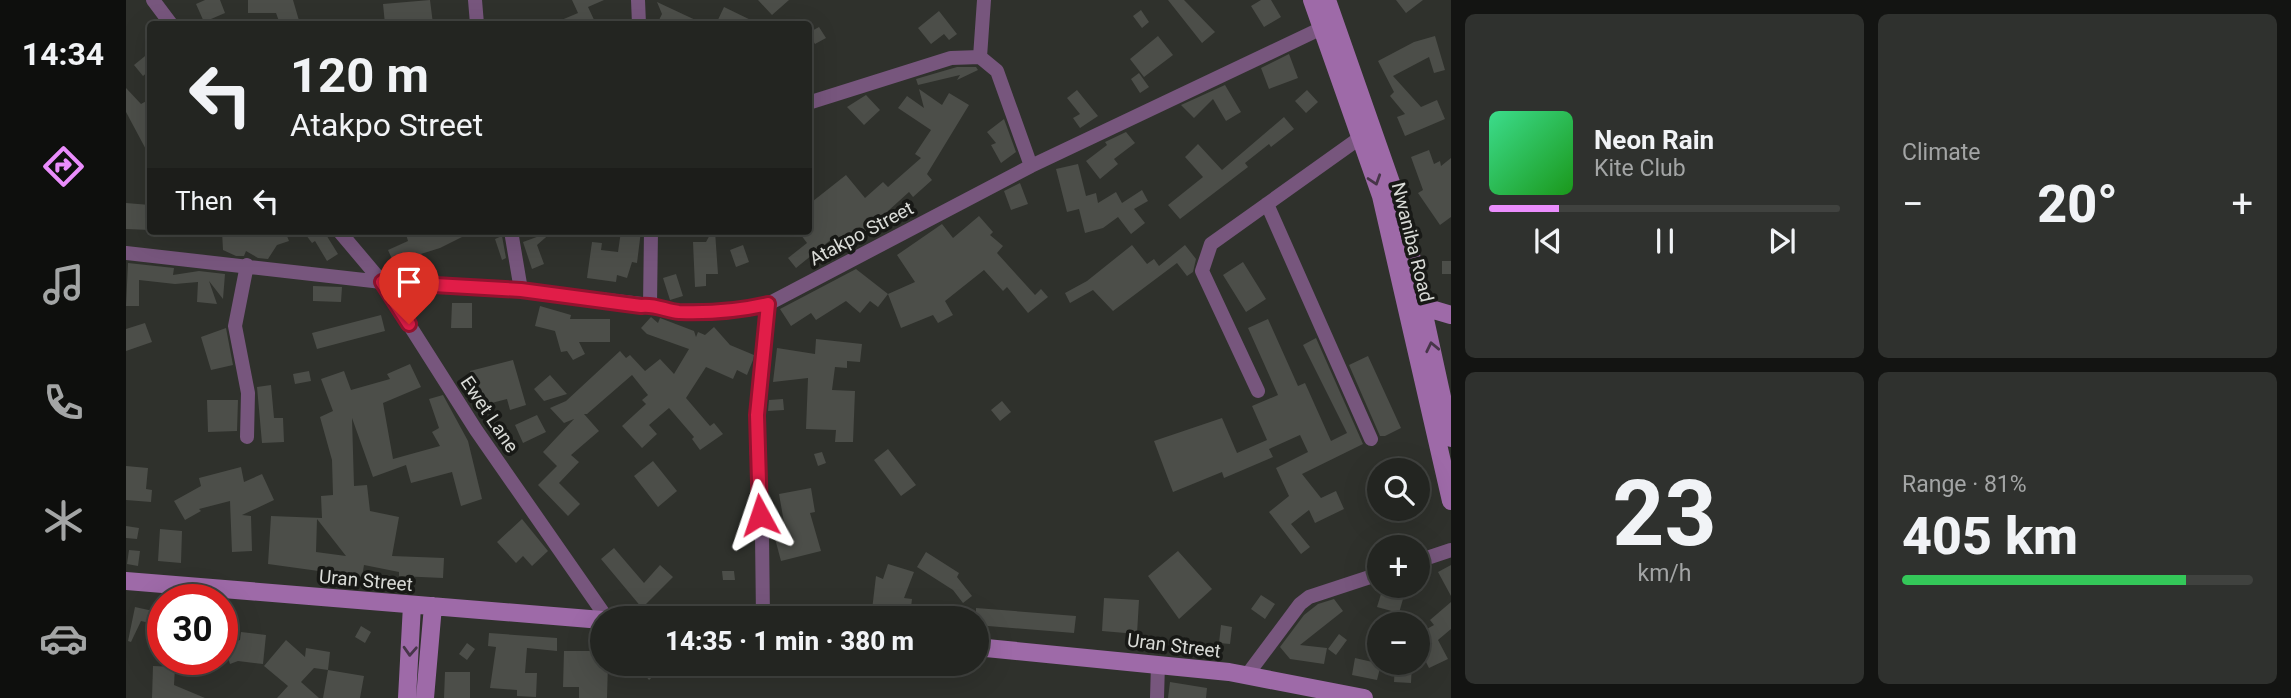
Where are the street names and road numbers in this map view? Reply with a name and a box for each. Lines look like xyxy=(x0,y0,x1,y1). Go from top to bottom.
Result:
street label: Nwaniba Road xyxy=(1387,180,1439,304)
street label: Atakpo Street xyxy=(805,196,917,271)
street label: Ewet Lane xyxy=(456,372,523,457)
street label: Uran Street xyxy=(318,565,414,596)
street label: Uran Street xyxy=(1126,628,1222,663)

